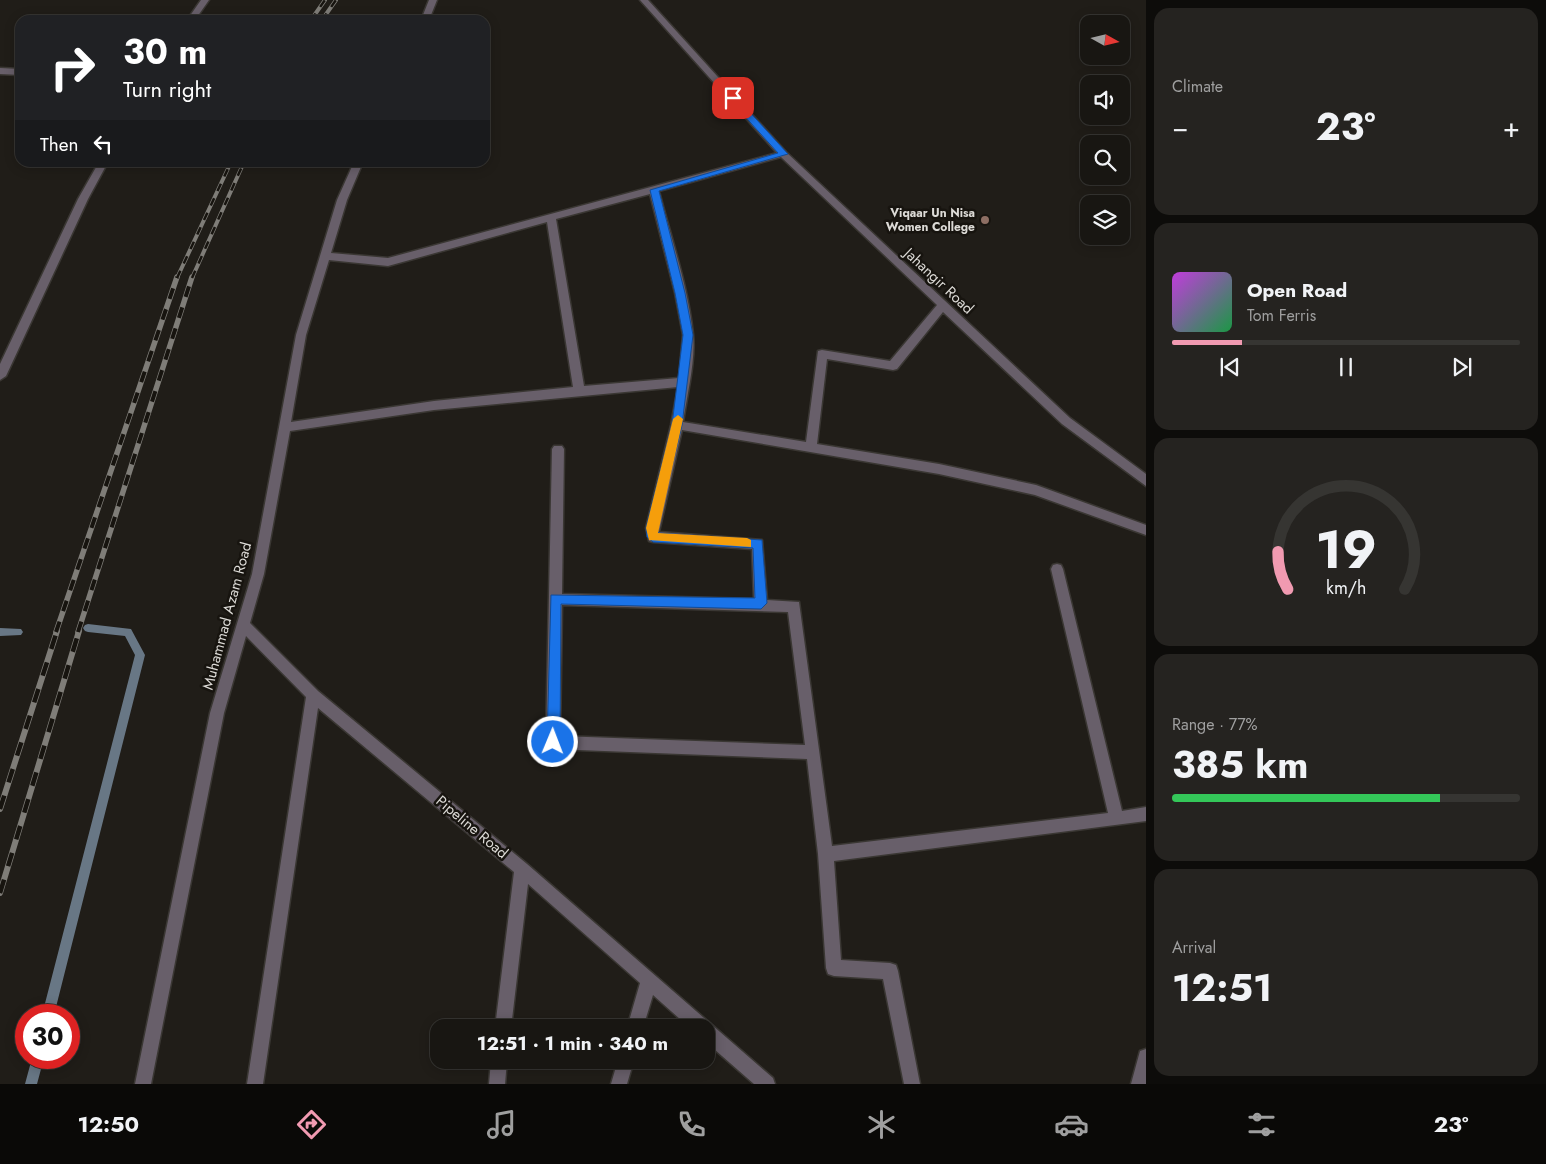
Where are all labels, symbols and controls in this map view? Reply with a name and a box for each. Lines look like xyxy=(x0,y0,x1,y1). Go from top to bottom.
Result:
north arrow xyxy=(1080,15,1130,65)
map controls xyxy=(1080,15,1130,245)
text: 30 m xyxy=(123,27,207,77)
icon: right xyxy=(40,35,105,100)
text: Turn right xyxy=(123,73,211,105)
button: sound xyxy=(1080,75,1130,125)
text: Climate xyxy=(1172,75,1223,98)
pin xyxy=(712,77,754,119)
icon: arrive xyxy=(719,84,747,112)
text: 23° xyxy=(1316,99,1376,154)
text: − xyxy=(1172,107,1189,148)
text: + xyxy=(1503,107,1520,148)
icon: left xyxy=(89,130,117,158)
text: Then xyxy=(40,131,79,158)
button: search xyxy=(1080,135,1130,185)
button: layers xyxy=(1080,195,1130,245)
place label: Viqaar Un Nisa Women College xyxy=(886,204,975,236)
marker: Viqaar Un Nisa Women College xyxy=(979,214,991,226)
street label: Jahangir Road xyxy=(898,242,979,319)
text: Open Road xyxy=(1247,277,1347,304)
text: Tom Ferris xyxy=(1247,304,1316,327)
icon: previous xyxy=(1216,353,1244,381)
icon: pause xyxy=(1332,353,1360,381)
icon: next xyxy=(1448,353,1476,381)
text: 19 xyxy=(1315,512,1377,588)
street label: Muhammad Azam Road xyxy=(197,540,257,692)
text: km/h xyxy=(1326,575,1366,601)
text: Range · 77% xyxy=(1172,713,1258,736)
position arrow xyxy=(526,715,578,767)
text: 385 km xyxy=(1172,737,1308,792)
street label: Pipeline Road xyxy=(431,790,513,864)
text: Arrival xyxy=(1172,936,1216,959)
text: 12:51 xyxy=(1172,960,1272,1015)
speed limit sign: 30 xyxy=(15,1004,80,1069)
text: 12:51 · 1 min · 340 m xyxy=(477,1030,668,1057)
icon: directions xyxy=(294,1107,329,1142)
icon: music xyxy=(484,1107,519,1142)
icon: phone xyxy=(674,1107,709,1142)
icon: climate xyxy=(864,1107,899,1142)
icon: car xyxy=(1054,1107,1089,1142)
icon: filters xyxy=(1244,1107,1279,1142)
text: 12:50 xyxy=(77,1108,139,1140)
text: 23° xyxy=(1434,1108,1468,1140)

